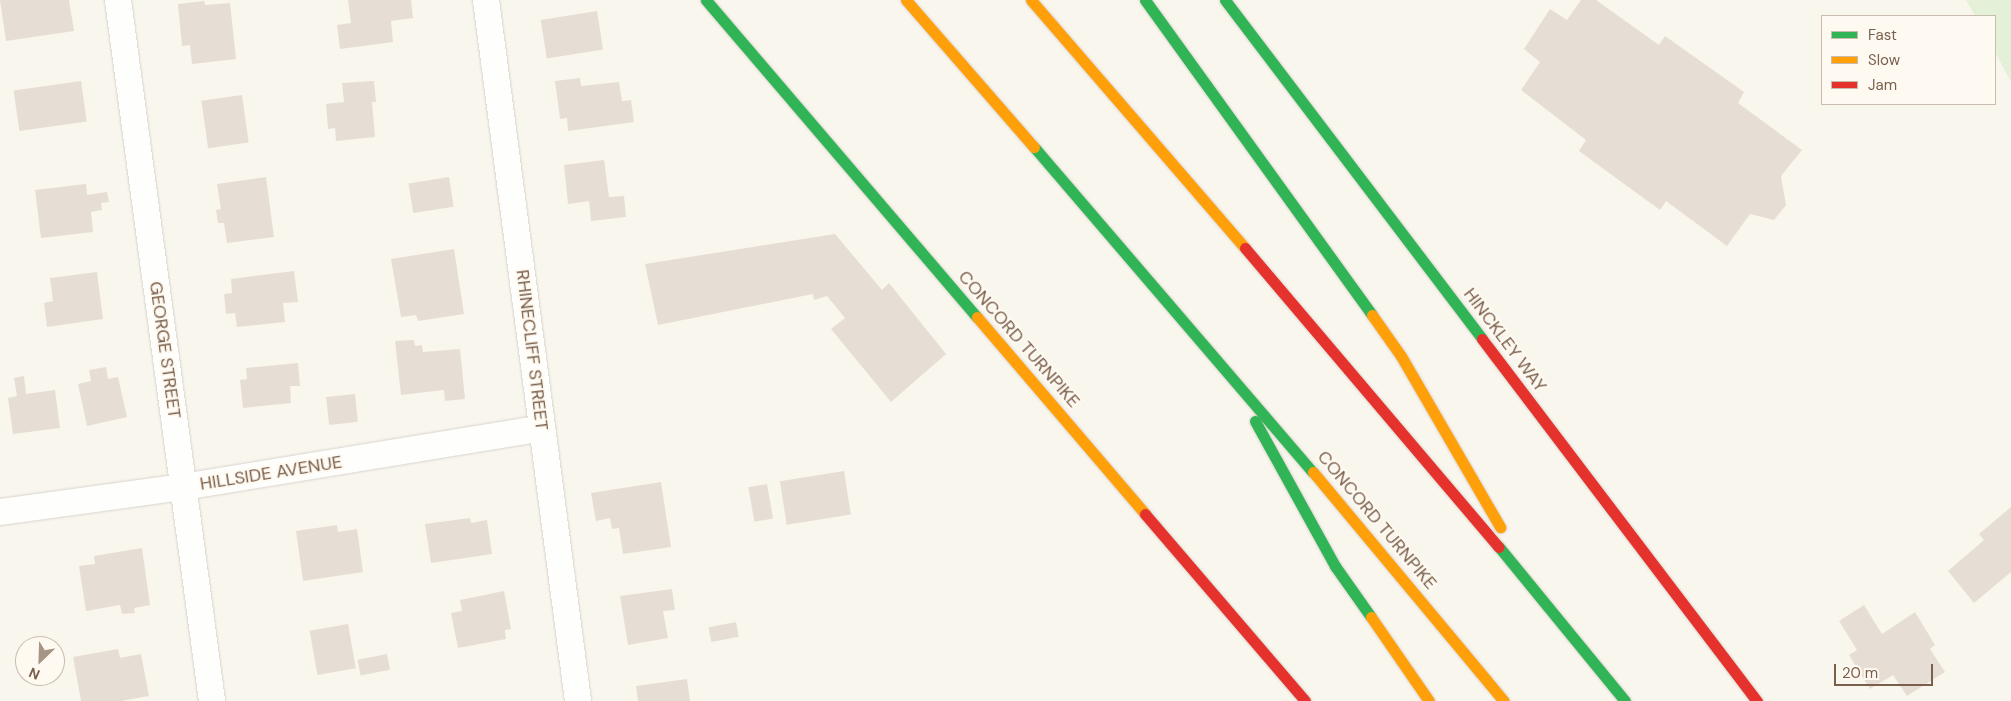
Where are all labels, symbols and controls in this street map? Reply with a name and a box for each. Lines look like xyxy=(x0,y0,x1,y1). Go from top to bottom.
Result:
legend xyxy=(1821,15,1996,105)
text: Fast xyxy=(1868,25,1897,45)
text: Slow xyxy=(1868,50,1900,70)
text: Jam xyxy=(1868,75,1897,95)
street label: CONCORD TURNPIKE xyxy=(954,266,1084,412)
street label: RHINECLIFF STREET xyxy=(511,268,553,432)
street label: GEORGE STREET xyxy=(145,280,185,420)
street label: HINCKLEY WAY xyxy=(1459,284,1551,396)
street label: CONCORD TURNPIKE xyxy=(1313,446,1441,594)
street label: HILLSIDE AVENUE xyxy=(198,451,344,495)
north arrow xyxy=(15,636,65,686)
scale bar xyxy=(1836,654,1935,686)
text: N xyxy=(26,663,43,684)
text: 20 m xyxy=(1842,663,1878,683)

